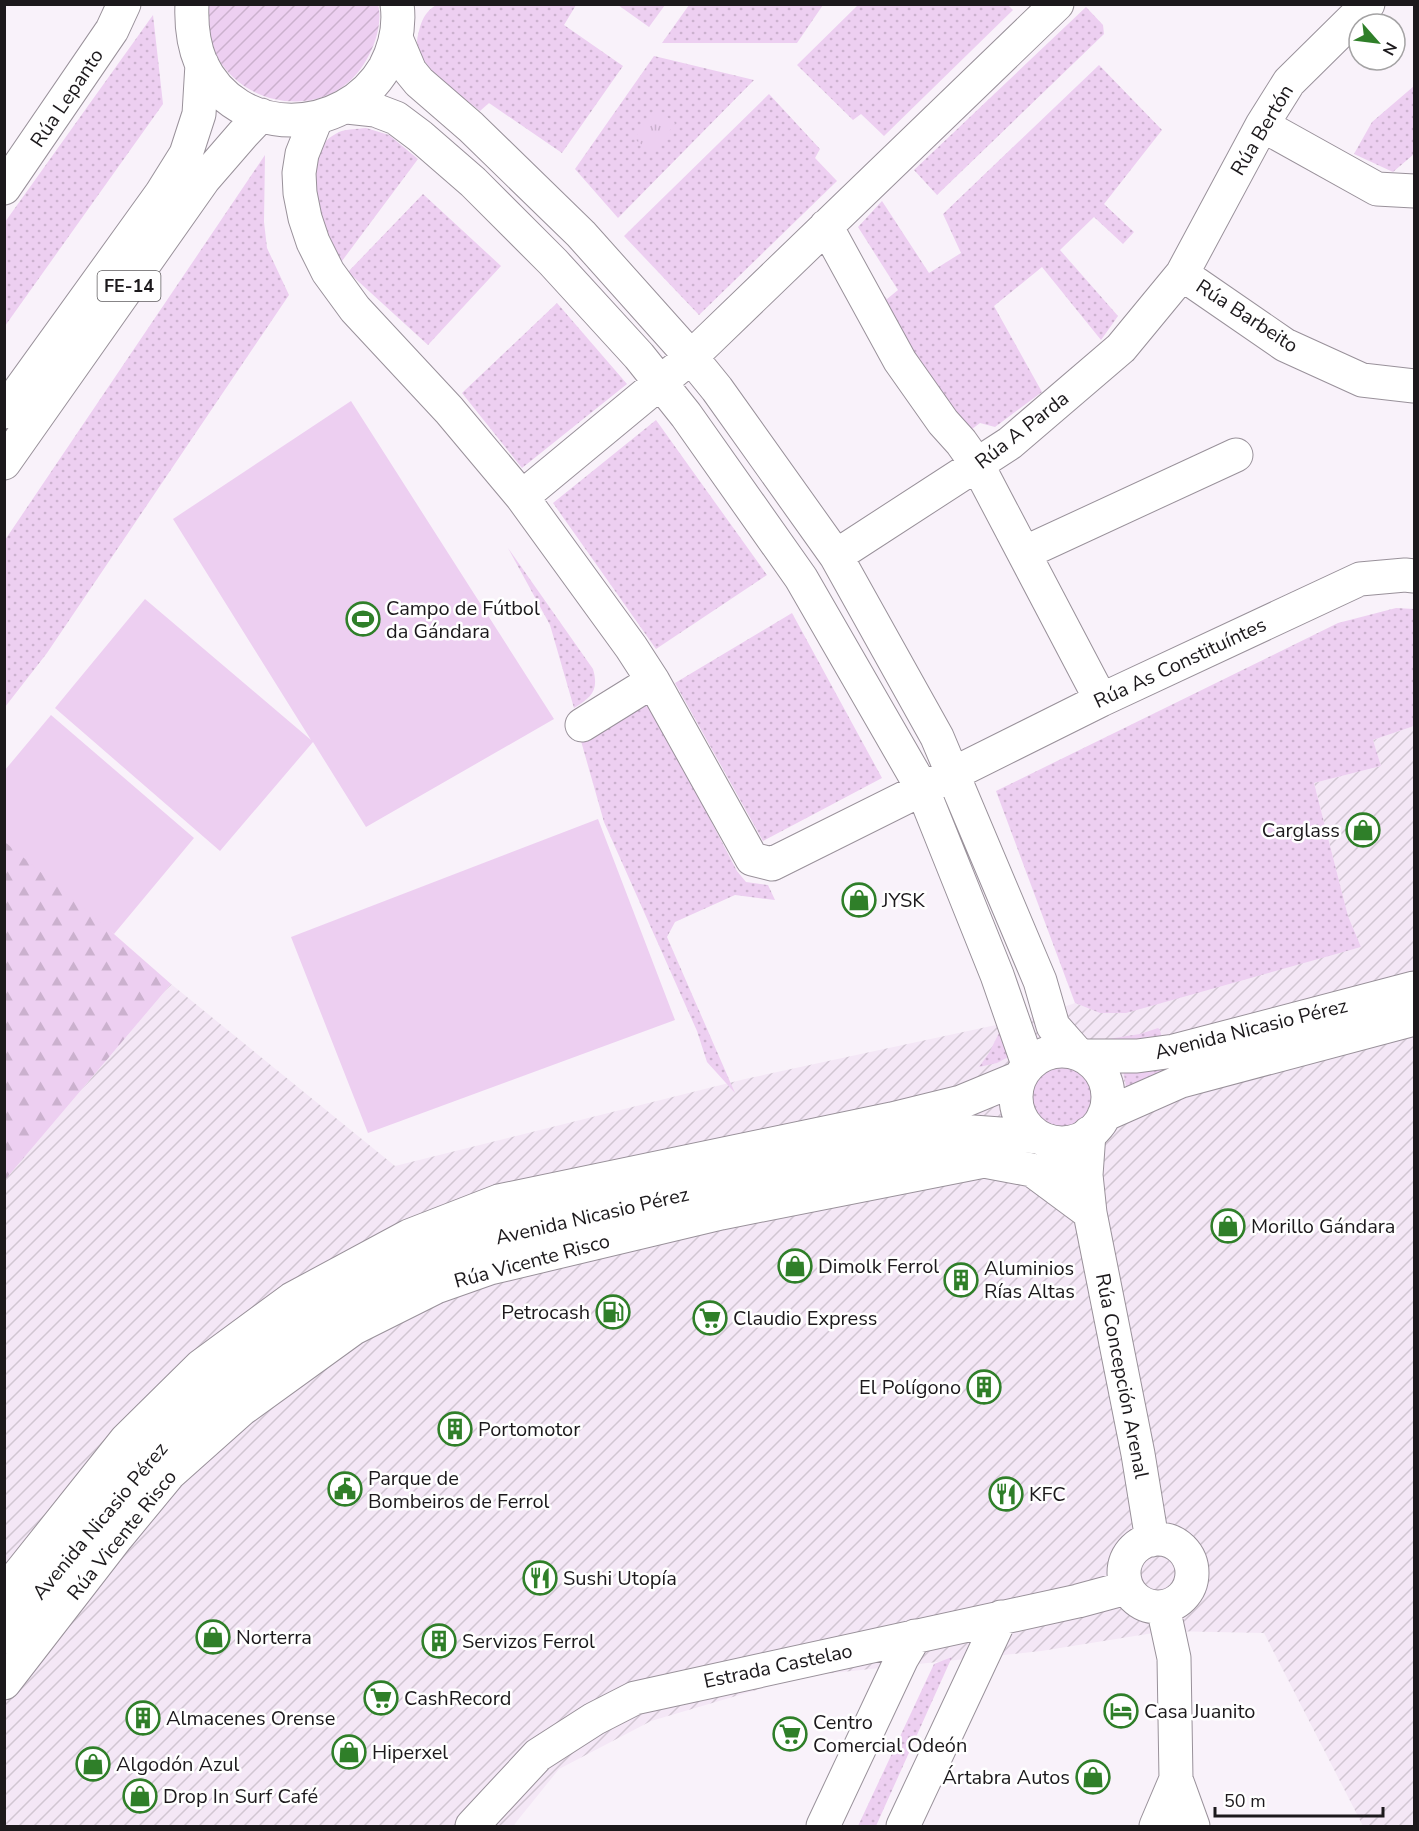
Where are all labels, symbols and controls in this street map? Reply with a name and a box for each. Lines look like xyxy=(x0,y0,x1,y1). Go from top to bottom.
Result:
north arrow xyxy=(1347,12,1407,72)
text: N xyxy=(1377,38,1402,59)
street label: Rúa Lepanto xyxy=(24,43,110,153)
street label: Rúa Bertón xyxy=(1224,80,1300,180)
road number: FE-14 xyxy=(98,271,160,301)
street label: Rúa Barbeito xyxy=(1191,273,1303,359)
street label: Rúa A Parda xyxy=(970,385,1074,475)
place label: Campo de Fútbol da Gándara xyxy=(386,595,540,645)
sports icon: Campo de Fútbol da Gándara xyxy=(345,601,381,637)
street label: Rúa As Constituíntes xyxy=(1089,611,1271,715)
shop icon: Carglass xyxy=(1345,812,1381,848)
place label: Carglass xyxy=(1262,817,1340,844)
shop icon: JYSK xyxy=(841,882,877,918)
place label: JYSK xyxy=(881,887,925,914)
street label: Avenida Nicasio Pérez xyxy=(1152,992,1350,1066)
street label: Avenida Nicasio Pérez xyxy=(493,1181,691,1251)
shop icon: Morillo Gándara xyxy=(1210,1208,1246,1244)
place label: Morillo Gándara xyxy=(1251,1213,1395,1240)
street label: Rúa Vicente Risco xyxy=(451,1227,613,1295)
shop icon: Dimolk Ferrol xyxy=(777,1248,813,1284)
place label: Dimolk Ferrol xyxy=(818,1253,939,1280)
place label: Aluminios Rías Altas xyxy=(984,1255,1075,1305)
building icon: Aluminios Rías Altas xyxy=(943,1262,979,1298)
street label: Rúa Concepción Arenal xyxy=(1089,1271,1155,1481)
fuel station icon: Petrocash xyxy=(595,1294,631,1330)
place label: Petrocash xyxy=(501,1299,590,1326)
supermarket icon: Claudio Express xyxy=(692,1300,728,1336)
place label: Claudio Express xyxy=(733,1305,878,1332)
building icon: El Polígono xyxy=(966,1369,1002,1405)
place label: El Polígono xyxy=(859,1374,961,1401)
building icon: Portomotor xyxy=(437,1411,473,1447)
place label: Portomotor xyxy=(478,1416,580,1443)
street label: Avenida Nicasio Pérez xyxy=(26,1437,174,1605)
street label: Rúa Vicente Risco xyxy=(61,1464,183,1606)
place label: Parque de Bombeiros de Ferrol xyxy=(368,1465,550,1515)
public building icon: Parque de Bombeiros de Ferrol xyxy=(327,1471,363,1507)
restaurant icon: KFC xyxy=(988,1476,1024,1512)
place label: KFC xyxy=(1029,1481,1066,1508)
restaurant icon: Sushi Utopía xyxy=(522,1560,558,1596)
place label: Sushi Utopía xyxy=(563,1565,677,1592)
shop icon: Norterra xyxy=(195,1619,231,1655)
building icon: Servizos Ferrol xyxy=(421,1623,457,1659)
place label: Norterra xyxy=(236,1624,312,1651)
place label: Servizos Ferrol xyxy=(462,1628,595,1655)
street label: Estrada Castelao xyxy=(701,1637,855,1695)
supermarket icon: CashRecord xyxy=(363,1680,399,1716)
place label: CashRecord xyxy=(404,1685,511,1712)
hotel icon: Casa Juanito xyxy=(1103,1693,1139,1729)
place label: Casa Juanito xyxy=(1144,1698,1255,1725)
building icon: Almacenes Orense xyxy=(125,1700,161,1736)
place label: Almacenes Orense xyxy=(166,1705,335,1732)
place label: Centro Comercial Odeón xyxy=(813,1709,967,1759)
supermarket icon: Centro Comercial Odeón xyxy=(772,1716,808,1752)
shop icon: Hiperxel xyxy=(331,1734,367,1770)
place label: Hiperxel xyxy=(372,1739,448,1766)
shop icon: Algodón Azul xyxy=(75,1746,111,1782)
place label: Algodón Azul xyxy=(116,1751,240,1778)
shop icon: Ártabra Autos xyxy=(1075,1759,1111,1795)
place label: Ártabra Autos xyxy=(942,1764,1070,1791)
shop icon: Drop In Surf Café xyxy=(122,1778,158,1814)
scale bar xyxy=(1215,1780,1383,1818)
place label: Drop In Surf Café xyxy=(163,1783,318,1810)
text: 50 m xyxy=(1224,1789,1266,1813)

